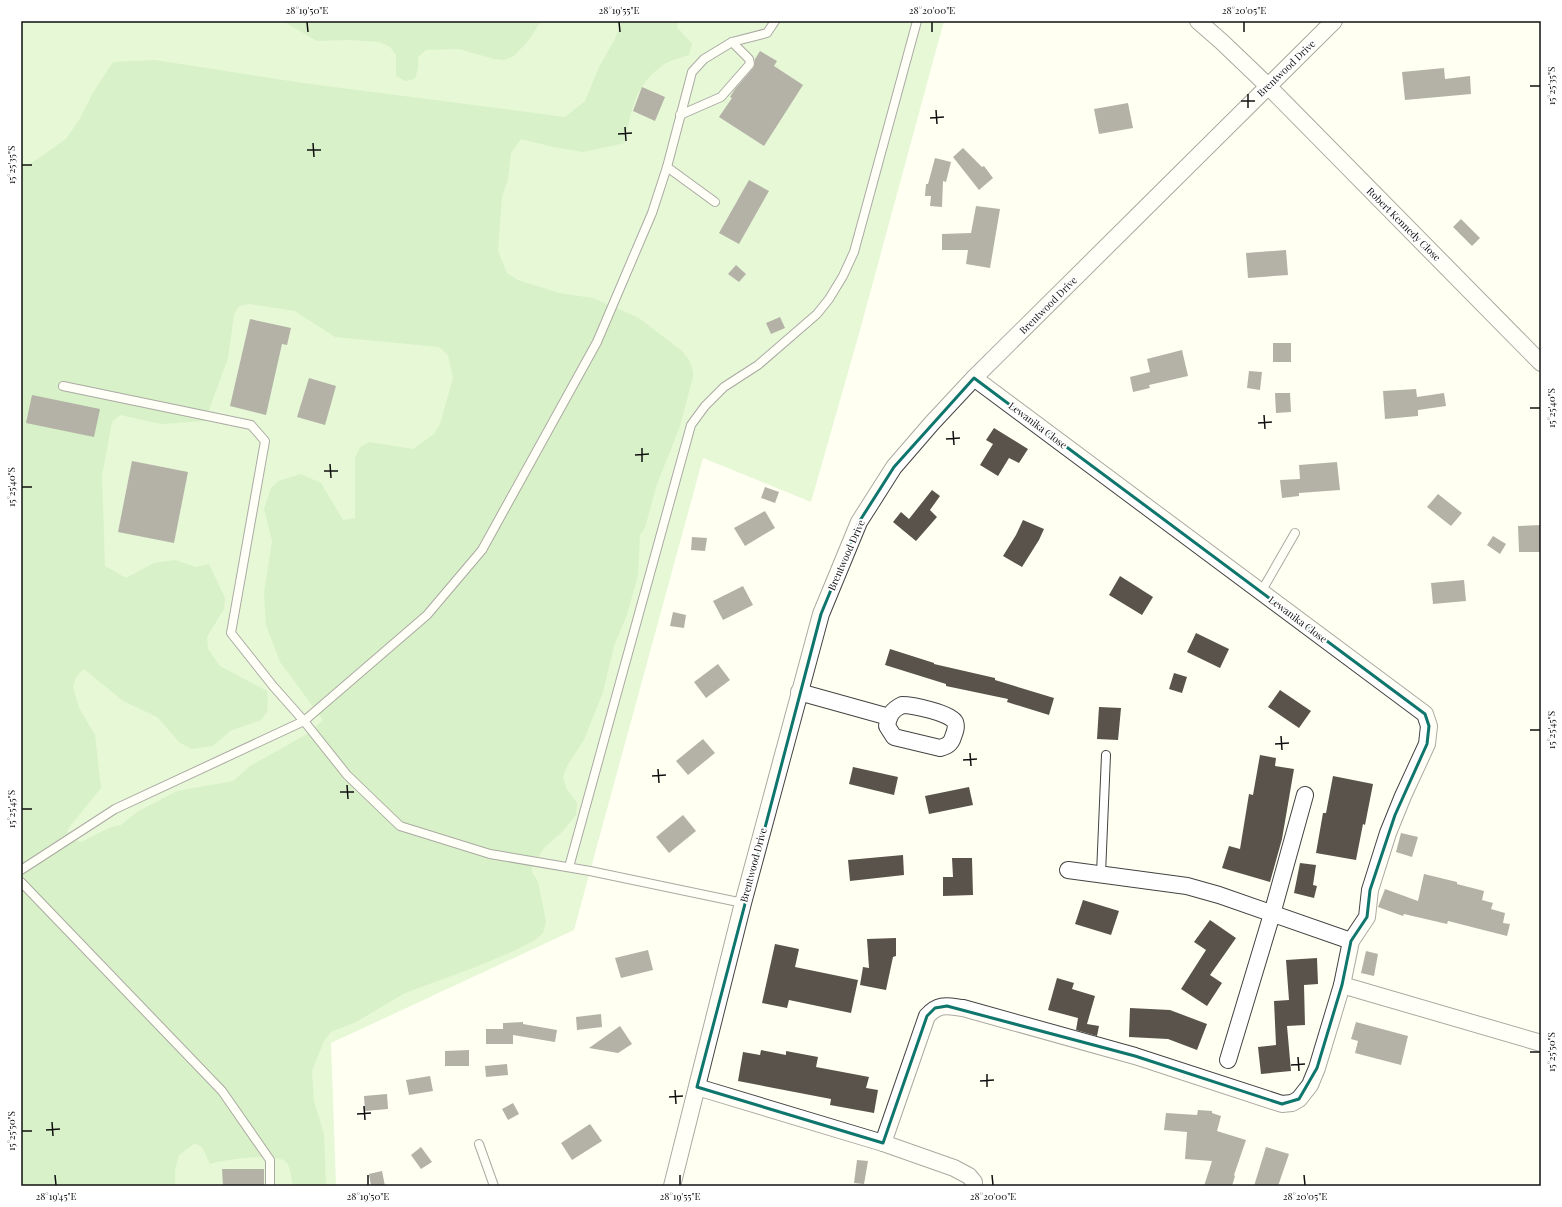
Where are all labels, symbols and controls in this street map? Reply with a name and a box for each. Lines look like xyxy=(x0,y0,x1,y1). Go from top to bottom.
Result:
text: 28°19'50"E xyxy=(286,3,328,17)
text: 28°19'55"E xyxy=(598,3,640,17)
text: 28°20'00"E xyxy=(909,3,955,17)
text: 28°20'05"E xyxy=(1222,3,1266,17)
street label: Brentwood Drive xyxy=(1254,36,1318,100)
text: 15°25'35"S xyxy=(1544,67,1558,105)
text: 15°25'35"S xyxy=(4,146,18,184)
street label: Robert Kennedy Close xyxy=(1364,184,1444,264)
street label: Brentwood Drive xyxy=(1016,273,1080,337)
text: 15°25'40"S xyxy=(1544,388,1558,428)
street label: Lewanika Close xyxy=(1006,398,1070,452)
text: 15°25'40"S xyxy=(4,467,18,507)
street label: Brentwood Drive xyxy=(824,517,868,593)
street label: Lewanika Close xyxy=(1266,592,1330,646)
text: 15°25'45"S xyxy=(1544,711,1558,749)
text: 15°25'45"S xyxy=(4,790,18,828)
street label: Brentwood Drive xyxy=(736,826,770,904)
text: 15°25'50"S xyxy=(1544,1032,1558,1072)
text: 15°25'50"S xyxy=(4,1111,18,1151)
text: 28°19'45"E xyxy=(35,1189,77,1203)
text: 28°19'50"E xyxy=(347,1189,389,1203)
text: 28°19'55"E xyxy=(659,1189,701,1203)
text: 28°20'00"E xyxy=(970,1189,1016,1203)
text: 28°20'05"E xyxy=(1283,1189,1327,1203)

